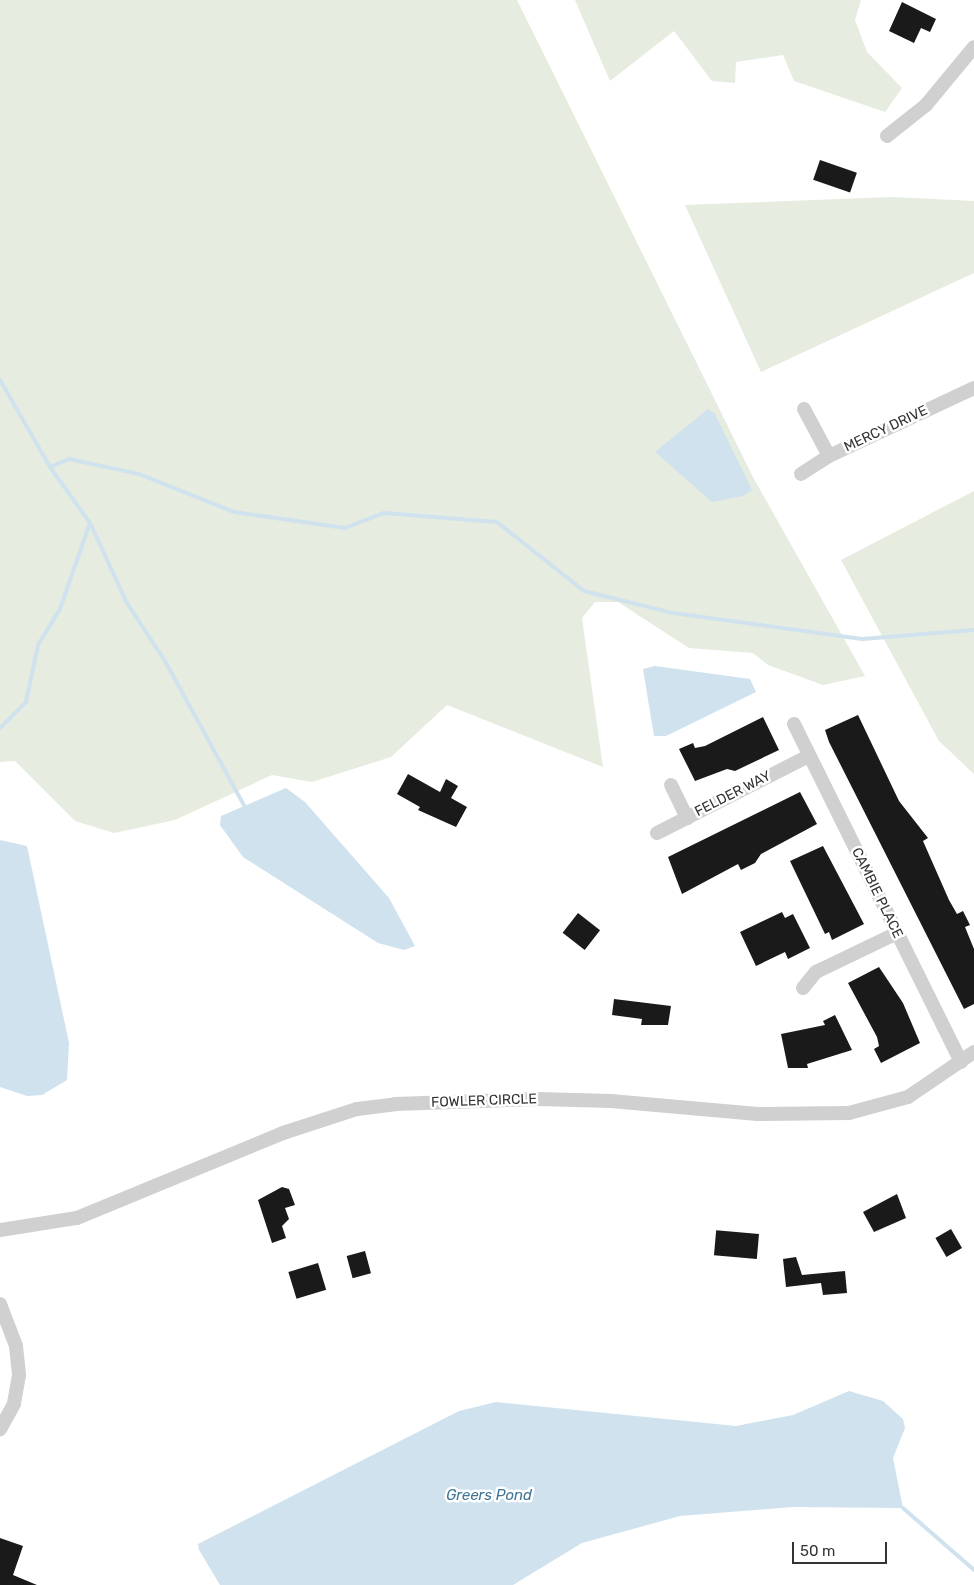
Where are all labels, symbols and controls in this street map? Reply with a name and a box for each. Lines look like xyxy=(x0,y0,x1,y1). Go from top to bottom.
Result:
street label: MERCY DRIVE xyxy=(841,402,931,456)
street label: FELDER WAY xyxy=(692,768,774,820)
street label: CAMBIE PLACE xyxy=(848,845,906,941)
street label: FOWLER CIRCLE xyxy=(431,1091,537,1111)
water label: Greers Pond xyxy=(446,1487,532,1505)
scale bar xyxy=(794,1532,889,1564)
text: 50 m xyxy=(800,1542,835,1560)

